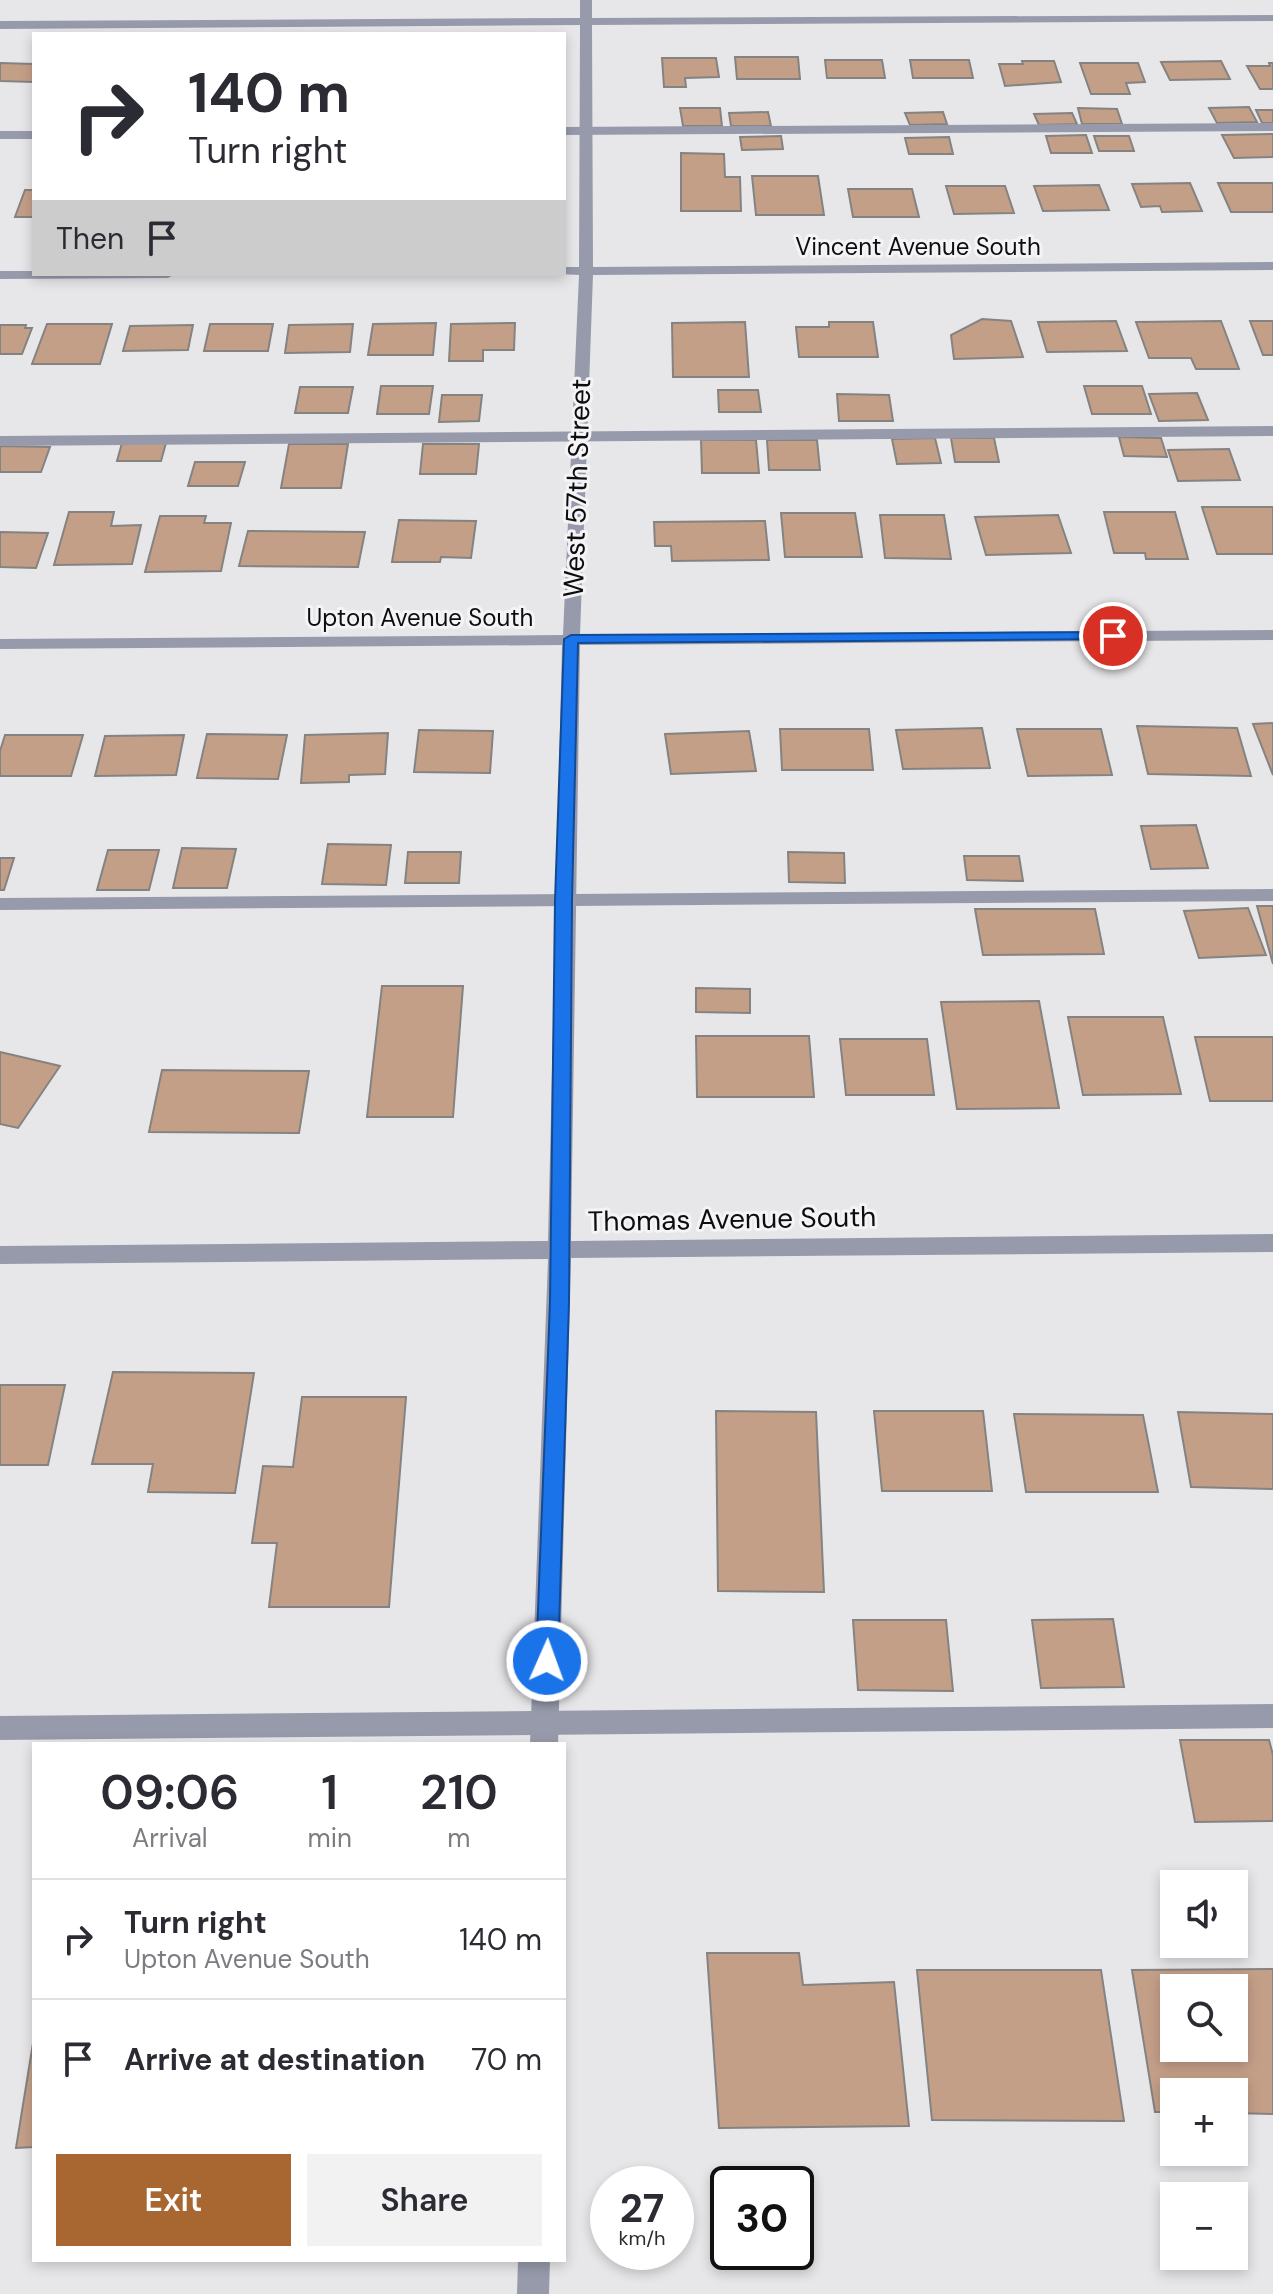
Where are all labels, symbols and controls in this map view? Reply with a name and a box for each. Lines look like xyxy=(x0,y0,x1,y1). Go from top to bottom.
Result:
text: 140 m xyxy=(188,56,350,129)
icon: right xyxy=(56,64,160,168)
text: Turn right xyxy=(188,127,347,174)
icon: arrive xyxy=(140,216,184,260)
text: Then xyxy=(56,219,124,258)
street label: Vincent Avenue South xyxy=(795,231,1041,262)
street label: West 57th Street xyxy=(555,378,599,598)
street label: Upton Avenue South xyxy=(307,602,533,633)
pin xyxy=(1079,602,1147,670)
icon: arrive xyxy=(1091,614,1135,658)
street label: Thomas Avenue South xyxy=(587,1198,877,1240)
position arrow xyxy=(505,1619,589,1703)
text: 09:06 xyxy=(100,1761,239,1824)
text: 1 xyxy=(321,1761,338,1824)
text: 210 xyxy=(420,1761,498,1824)
text: Arrival xyxy=(132,1821,208,1855)
text: min xyxy=(308,1821,352,1855)
text: m xyxy=(447,1821,471,1855)
map controls xyxy=(1160,1870,1248,2270)
button: sound xyxy=(1160,1870,1248,1958)
text: Turn right xyxy=(124,1903,267,1942)
icon: right xyxy=(56,1917,100,1961)
text: 140 m xyxy=(459,1920,542,1959)
text: Upton Avenue South xyxy=(124,1942,370,1976)
button: search xyxy=(1160,1974,1248,2062)
icon: arrive xyxy=(56,2037,100,2081)
text: Arrive at destination xyxy=(124,2040,425,2079)
text: 70 m xyxy=(471,2040,542,2079)
button: + xyxy=(1160,2078,1248,2166)
button: Exit xyxy=(56,2154,291,2246)
button: Share xyxy=(307,2154,542,2246)
speed limit sign: 30 xyxy=(710,2166,814,2270)
text: 27 xyxy=(620,2182,664,2234)
button: − xyxy=(1160,2182,1248,2270)
text: km/h xyxy=(618,2225,666,2251)

